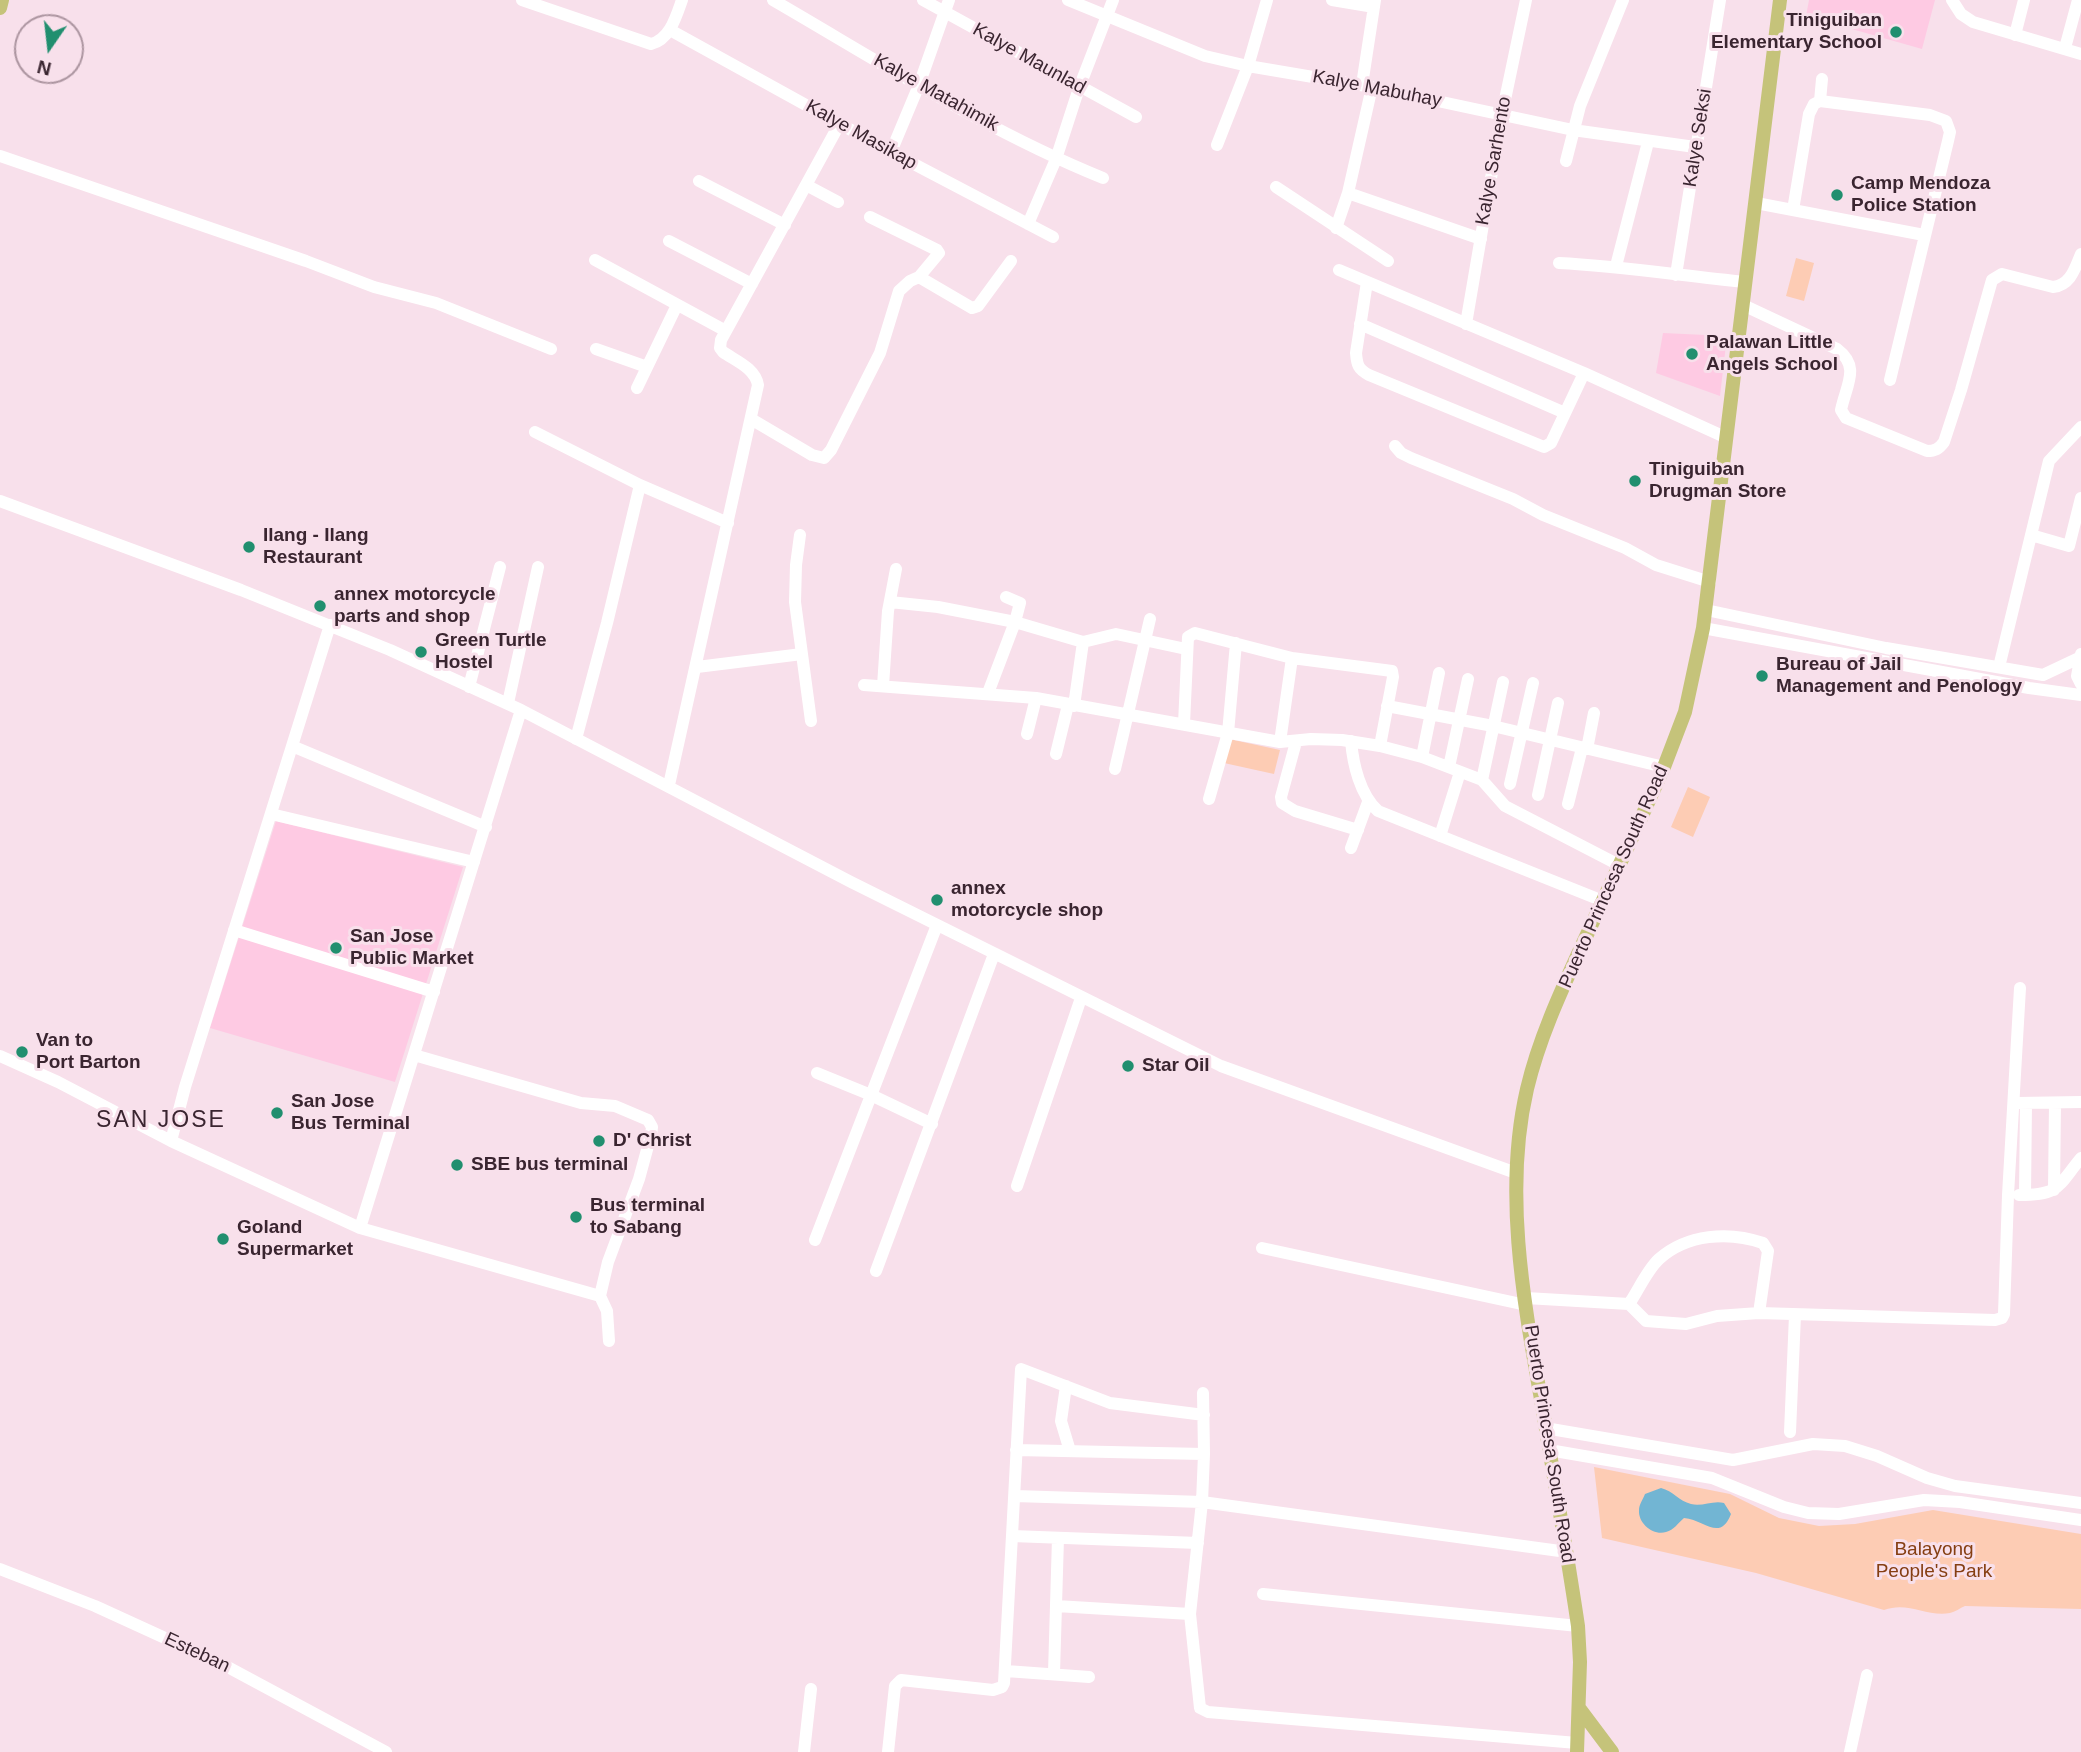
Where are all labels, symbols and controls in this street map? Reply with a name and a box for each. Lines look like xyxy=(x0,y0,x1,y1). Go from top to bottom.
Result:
place label: Tiniguiban Elementary School xyxy=(1711,10,1882,54)
north arrow xyxy=(14,14,84,84)
street label: Kalye Maunlad xyxy=(969,19,1089,99)
marker: Tiniguiban Elementary School xyxy=(1888,24,1904,40)
street label: Kalye Matahimik xyxy=(870,49,1002,137)
text: N xyxy=(35,56,53,80)
street label: Kalye Mabuhay xyxy=(1311,65,1443,113)
street label: Kalye Seksi xyxy=(1679,87,1717,189)
street label: Kalye Masikap xyxy=(801,95,921,175)
street label: Kalye Sarhento xyxy=(1471,95,1517,227)
place label: Camp Mendoza Police Station xyxy=(1851,173,1990,217)
marker: Camp Mendoza Police Station xyxy=(1829,187,1845,203)
place label: Palawan Little Angels School xyxy=(1706,332,1838,376)
marker: Palawan Little Angels School xyxy=(1684,346,1700,362)
place label: Tiniguiban Drugman Store xyxy=(1649,459,1786,503)
marker: Tiniguiban Drugman Store xyxy=(1627,473,1643,489)
place label: Ilang - Ilang Restaurant xyxy=(263,525,369,569)
marker: Ilang - Ilang Restaurant xyxy=(241,539,257,555)
place label: annex motorcycle parts and shop xyxy=(334,584,496,628)
marker: annex motorcycle parts and shop xyxy=(312,598,328,614)
place label: Green Turtle Hostel xyxy=(435,630,547,674)
marker: Green Turtle Hostel xyxy=(413,644,429,660)
place label: Bureau of Jail Management and Penology xyxy=(1776,654,2022,698)
marker: Bureau of Jail Management and Penology xyxy=(1754,668,1770,684)
street label: Puerto Princesa South Road xyxy=(1555,762,1673,992)
place label: annex motorcycle shop xyxy=(951,878,1103,922)
marker: annex motorcycle shop xyxy=(929,892,945,908)
place label: San Jose Public Market xyxy=(350,926,474,970)
marker: San Jose Public Market xyxy=(328,940,344,956)
place label: Van to Port Barton xyxy=(36,1030,140,1074)
marker: Van to Port Barton xyxy=(14,1044,30,1060)
place label: Star Oil xyxy=(1142,1055,1210,1077)
marker: Star Oil xyxy=(1120,1058,1136,1074)
place label: San Jose Bus Terminal xyxy=(291,1091,410,1135)
marker: San Jose Bus Terminal xyxy=(269,1105,285,1121)
district label: SAN JOSE xyxy=(97,1107,225,1135)
place label: D' Christ xyxy=(613,1130,691,1152)
marker: D' Christ xyxy=(591,1133,607,1149)
place label: SBE bus terminal xyxy=(471,1154,628,1176)
marker: SBE bus terminal xyxy=(449,1157,465,1173)
place label: Bus terminal to Sabang xyxy=(590,1195,705,1239)
marker: Bus terminal to Sabang xyxy=(568,1209,584,1225)
place label: Goland Supermarket xyxy=(237,1217,353,1261)
marker: Goland Supermarket xyxy=(215,1231,231,1247)
street label: Puerto Princesa South Road xyxy=(1519,1323,1579,1565)
park label: Balayong People's Park xyxy=(1876,1539,1992,1583)
street label: Esteban xyxy=(161,1628,233,1678)

